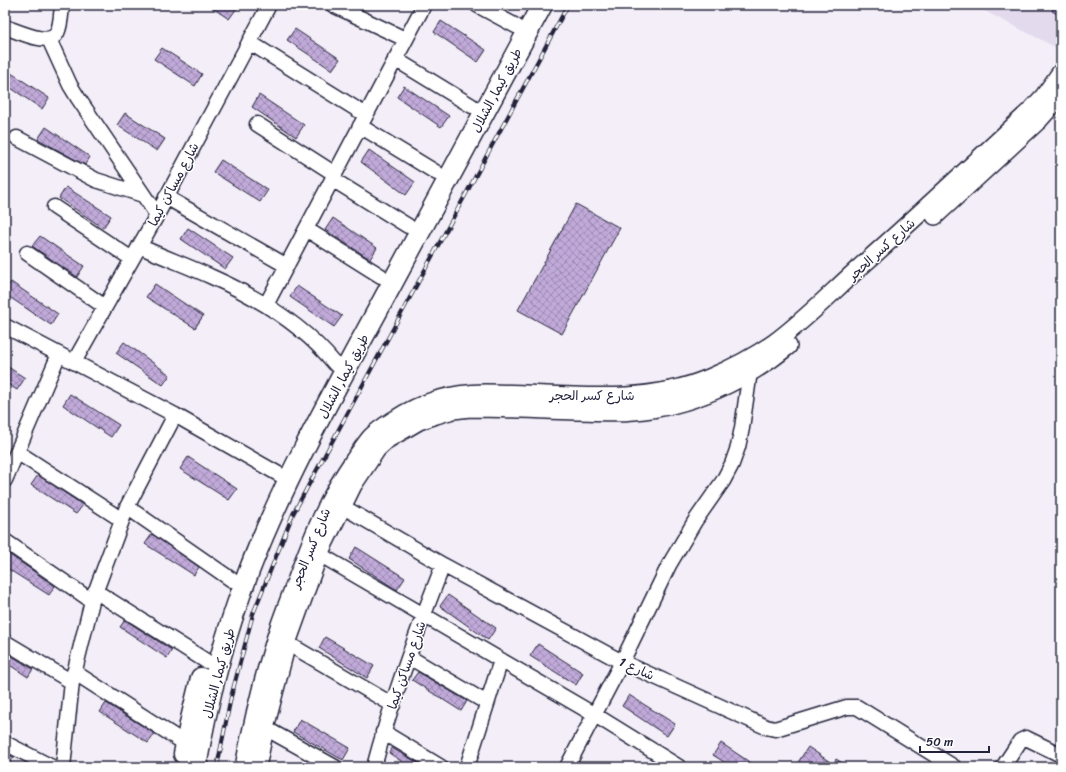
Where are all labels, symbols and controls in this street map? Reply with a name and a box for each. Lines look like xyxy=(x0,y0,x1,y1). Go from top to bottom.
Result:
street label: طريق كيما, الشلال xyxy=(464,44,528,137)
street label: شارع مساكن كيما xyxy=(142,138,205,230)
street label: شارع كسر الحجر xyxy=(841,212,921,287)
street label: طريق كيما, الشلال xyxy=(311,330,375,423)
street label: شارع كسر الحجر xyxy=(549,384,634,407)
street label: شارع كسر الحجر xyxy=(284,505,337,593)
street label: شارع مساكن كيما xyxy=(381,618,432,713)
street label: طريق كيما, الشلال xyxy=(195,625,242,721)
street label: شارع 1 xyxy=(615,650,658,687)
scale bar xyxy=(920,728,989,754)
text: 50 m xyxy=(926,731,953,753)

